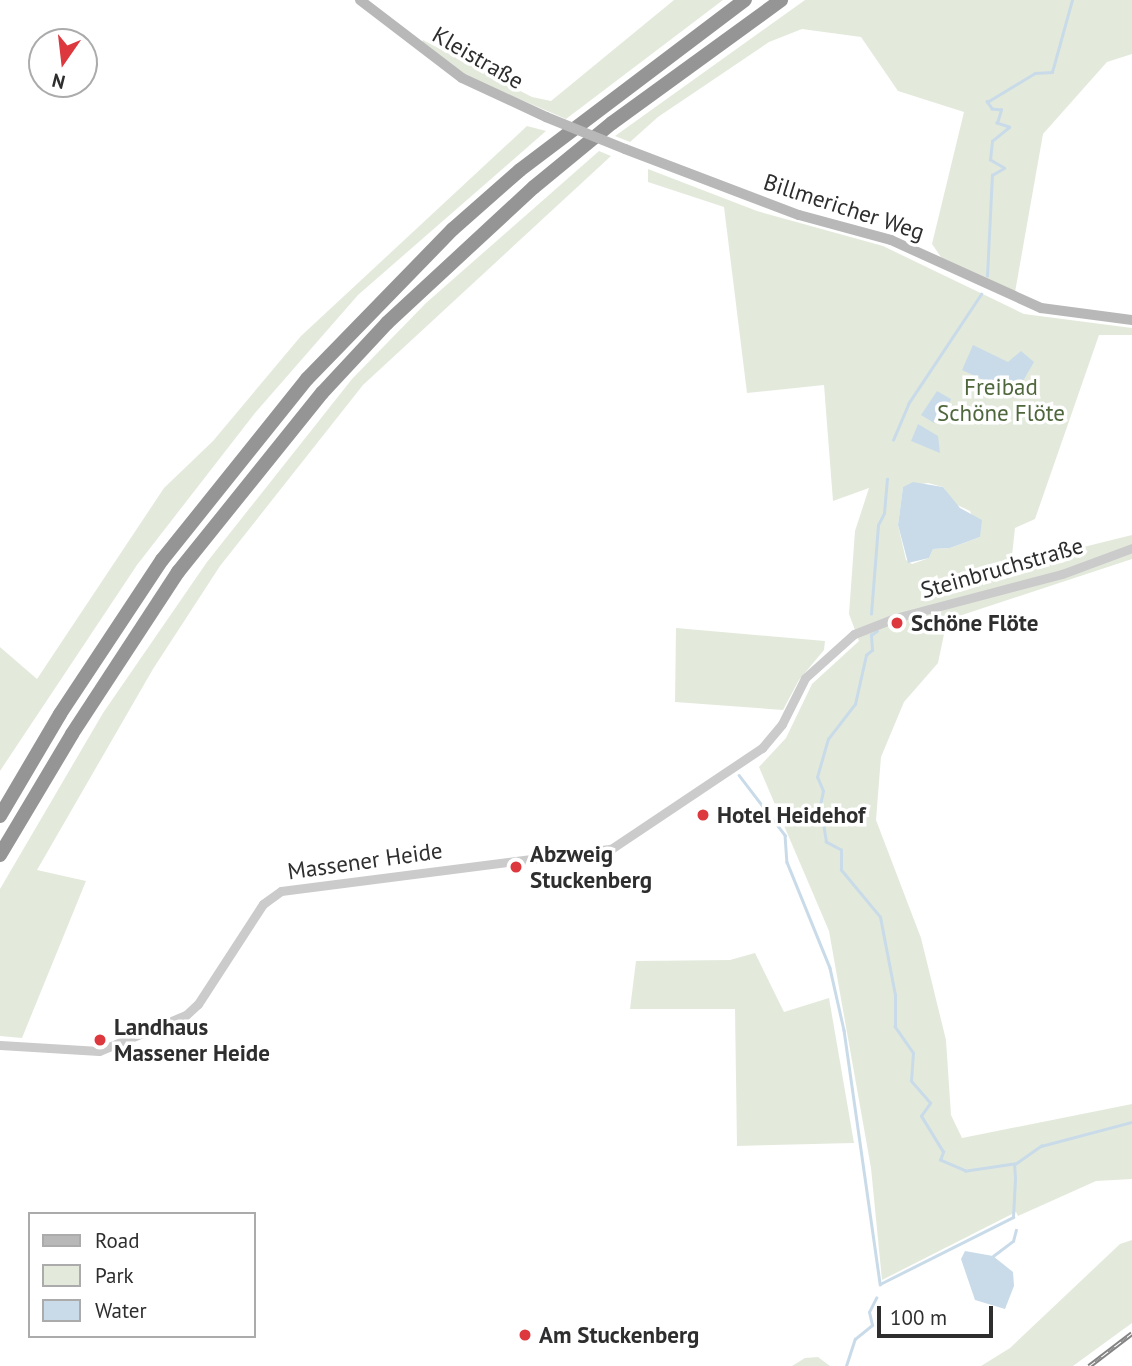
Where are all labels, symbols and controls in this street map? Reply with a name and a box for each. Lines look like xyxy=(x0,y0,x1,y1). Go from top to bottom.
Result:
street label: Kleistraße xyxy=(428,21,528,95)
north arrow xyxy=(28,28,98,98)
text: N xyxy=(49,68,67,95)
street label: Billmericher Weg xyxy=(760,168,928,246)
park label: Freibad Schöne Flöte xyxy=(937,373,1065,427)
street label: Steinbruchstraße xyxy=(918,532,1086,604)
place label: Schöne Flöte xyxy=(911,609,1038,637)
marker: Schöne Flöte xyxy=(889,615,905,631)
place label: Hotel Heidehof xyxy=(717,801,865,829)
marker: Hotel Heidehof xyxy=(695,807,711,823)
street label: Massener Heide xyxy=(286,836,444,886)
place label: Abzweig Stuckenberg xyxy=(530,840,652,894)
marker: Abzweig Stuckenberg xyxy=(508,859,524,875)
place label: Landhaus Massener Heide xyxy=(114,1013,270,1067)
marker: Landhaus Massener Heide xyxy=(92,1032,108,1048)
legend xyxy=(28,1212,256,1338)
text: Road xyxy=(95,1227,139,1254)
text: Park xyxy=(95,1262,134,1289)
scale bar xyxy=(880,1292,996,1336)
text: Water xyxy=(95,1297,147,1324)
text: 100 m xyxy=(890,1304,947,1331)
place label: Am Stuckenberg xyxy=(539,1321,699,1349)
marker: Am Stuckenberg xyxy=(517,1327,533,1343)

